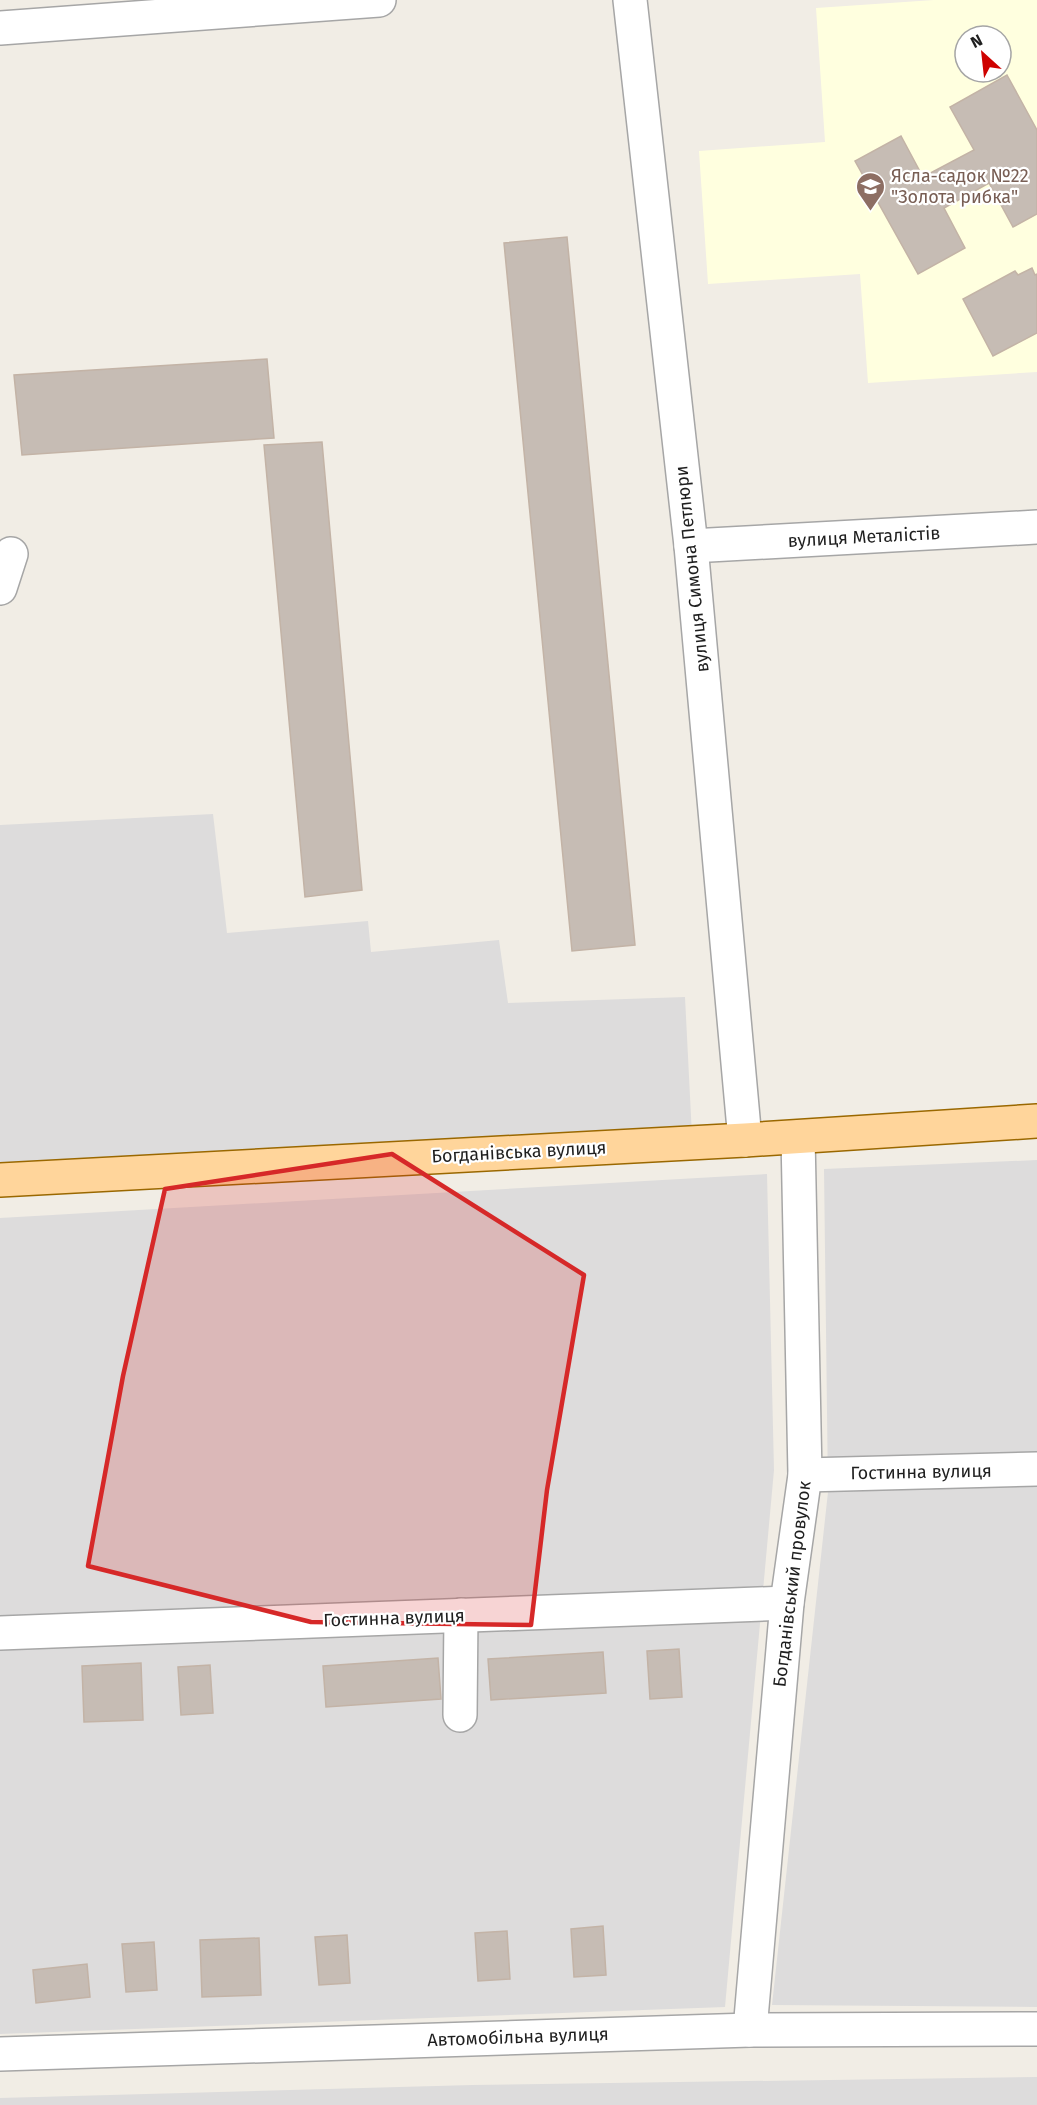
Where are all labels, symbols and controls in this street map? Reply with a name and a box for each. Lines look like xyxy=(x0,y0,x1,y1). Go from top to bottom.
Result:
north arrow xyxy=(953,24,1013,84)
text: N xyxy=(967,30,985,52)
place label: Ясла-садок №22 "Золота рибка" xyxy=(891,165,1029,208)
school or university icon: Ясла-садок №22 "Золота рибка" xyxy=(854,170,886,212)
street label: вулиця Симона Петлюри xyxy=(670,464,714,674)
street label: вулиця Металістів xyxy=(787,522,941,552)
street label: Богданівська вулиця xyxy=(431,1136,607,1168)
street label: Гостинна вулиця xyxy=(850,1460,992,1484)
street label: Богданівський провулок xyxy=(768,1479,816,1688)
street label: Гостинна вулиця xyxy=(323,1605,465,1631)
street label: Автомобільна вулиця xyxy=(427,2023,609,2051)

